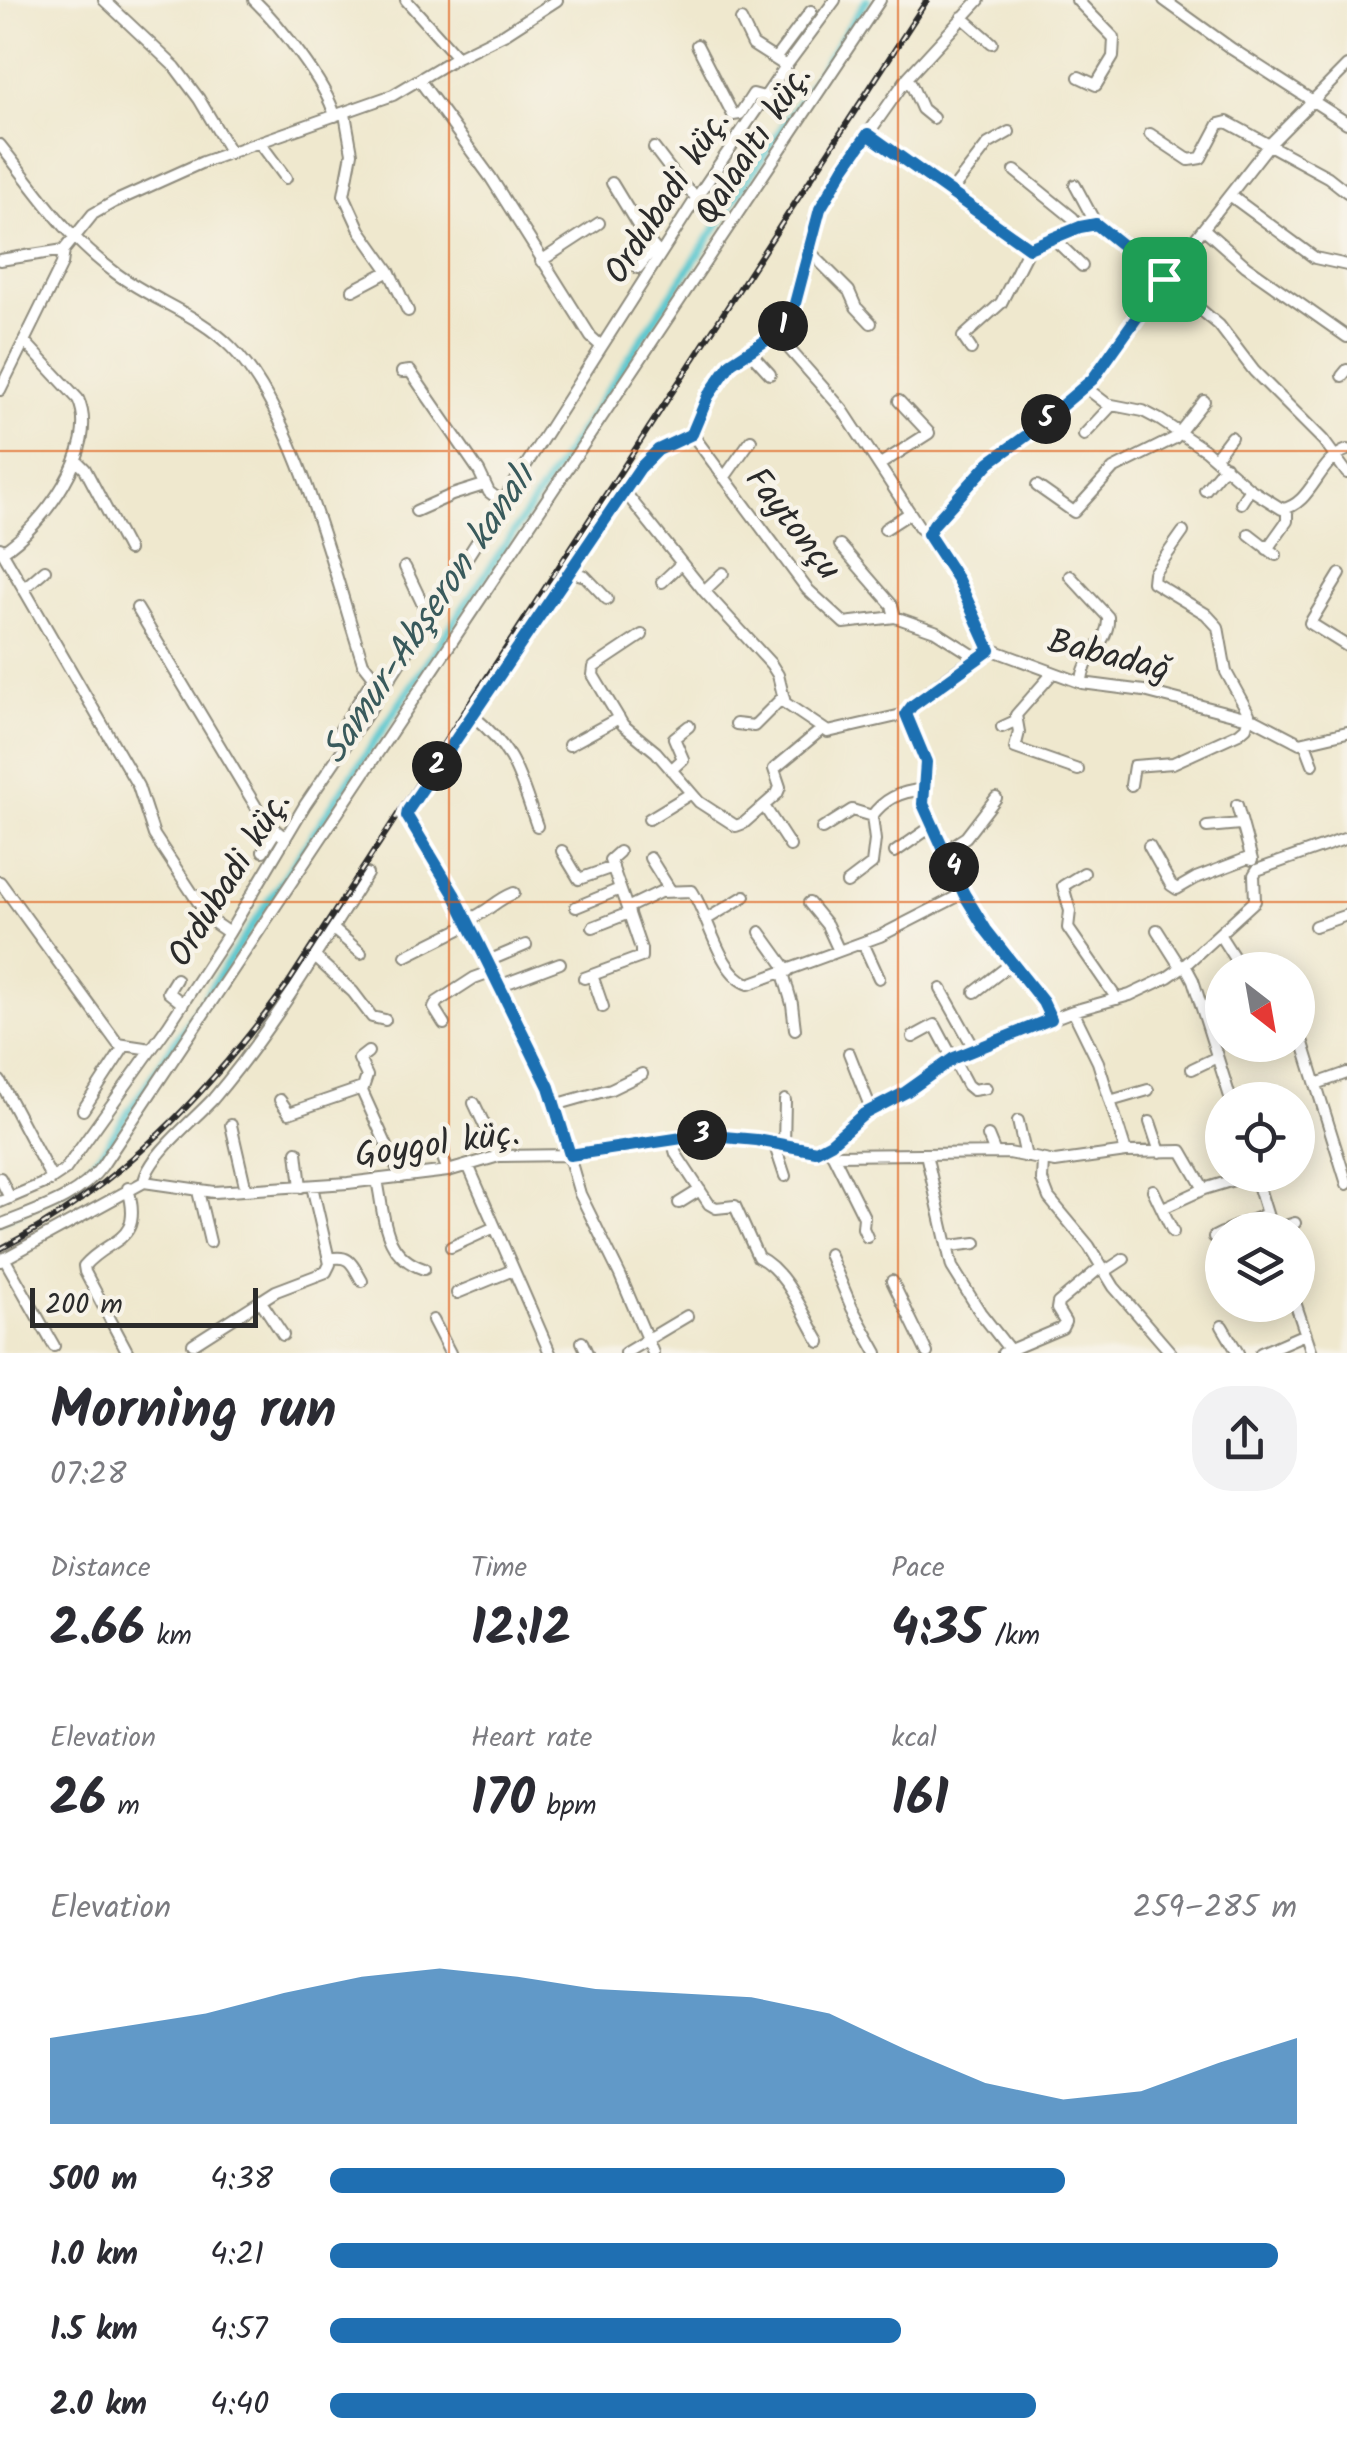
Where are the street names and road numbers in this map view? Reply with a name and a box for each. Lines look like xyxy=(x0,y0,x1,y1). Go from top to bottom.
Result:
street label: Qalaaltı küç. xyxy=(681,54,828,237)
street label: Ordubadi küç. xyxy=(591,99,746,296)
street label: Faytonçu xyxy=(729,456,854,594)
street label: Babadağ xyxy=(1041,615,1178,700)
street label: Ordubadi küç. xyxy=(154,780,307,979)
street label: Goygol küç. xyxy=(351,1107,523,1185)

